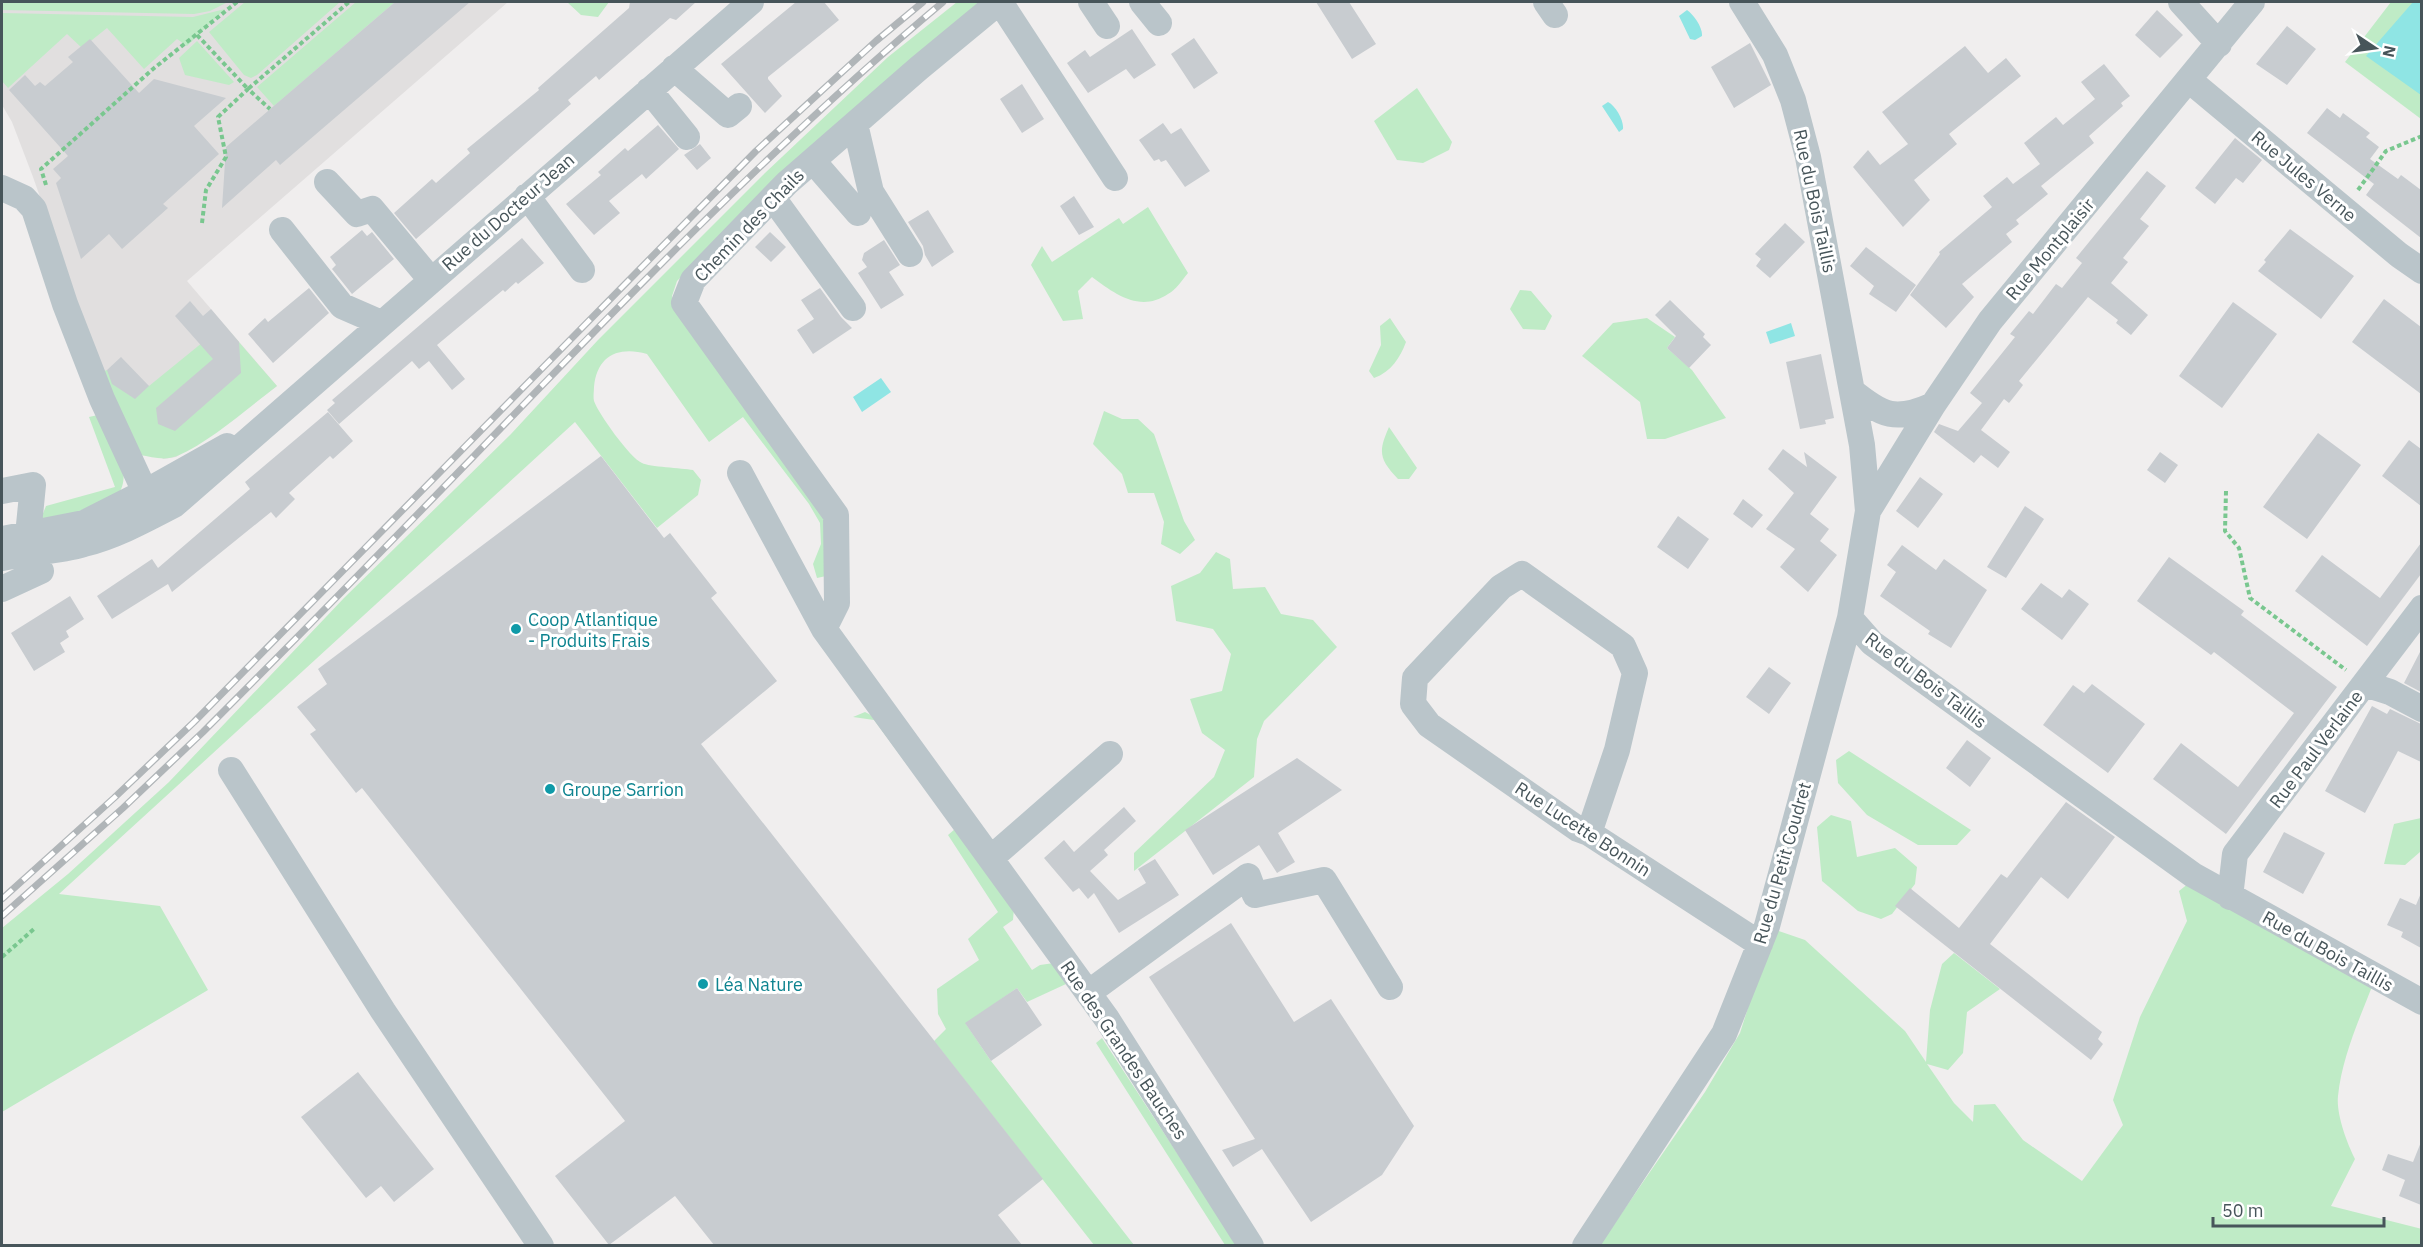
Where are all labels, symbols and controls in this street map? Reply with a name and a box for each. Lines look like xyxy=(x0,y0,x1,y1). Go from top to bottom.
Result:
north arrow xyxy=(2345,18,2405,78)
text: N xyxy=(2379,43,2401,59)
street label: Rue Jules Verne xyxy=(2247,125,2361,227)
street label: Rue du Bois Taillis xyxy=(1789,127,1841,275)
street label: Rue du Docteur Jean xyxy=(437,148,579,276)
street label: Chemin des Chails xyxy=(689,164,809,286)
street label: Rue Montplaisir xyxy=(2001,193,2100,305)
place label: Coop Atlantique - Produits Frais xyxy=(528,608,658,652)
marker: Coop Atlantique - Produits Frais xyxy=(509,622,523,636)
street label: Rue du Bois Taillis xyxy=(1861,627,1991,733)
street label: Rue Paul Verlaine xyxy=(2264,685,2368,812)
street label: Rue Lucette Bonnin xyxy=(1511,777,1655,881)
place label: Groupe Sarrion xyxy=(562,778,684,801)
street label: Rue du Petit Coudret xyxy=(1748,779,1816,947)
marker: Groupe Sarrion xyxy=(543,782,557,796)
street label: Rue du Bois Taillis xyxy=(2258,905,2398,997)
street label: Rue des Grandes Bauches xyxy=(1055,956,1193,1144)
place label: Léa Nature xyxy=(715,973,803,996)
marker: Léa Nature xyxy=(696,977,710,991)
scale bar xyxy=(2213,1190,2384,1228)
text: 50 m xyxy=(2222,1199,2264,1222)

